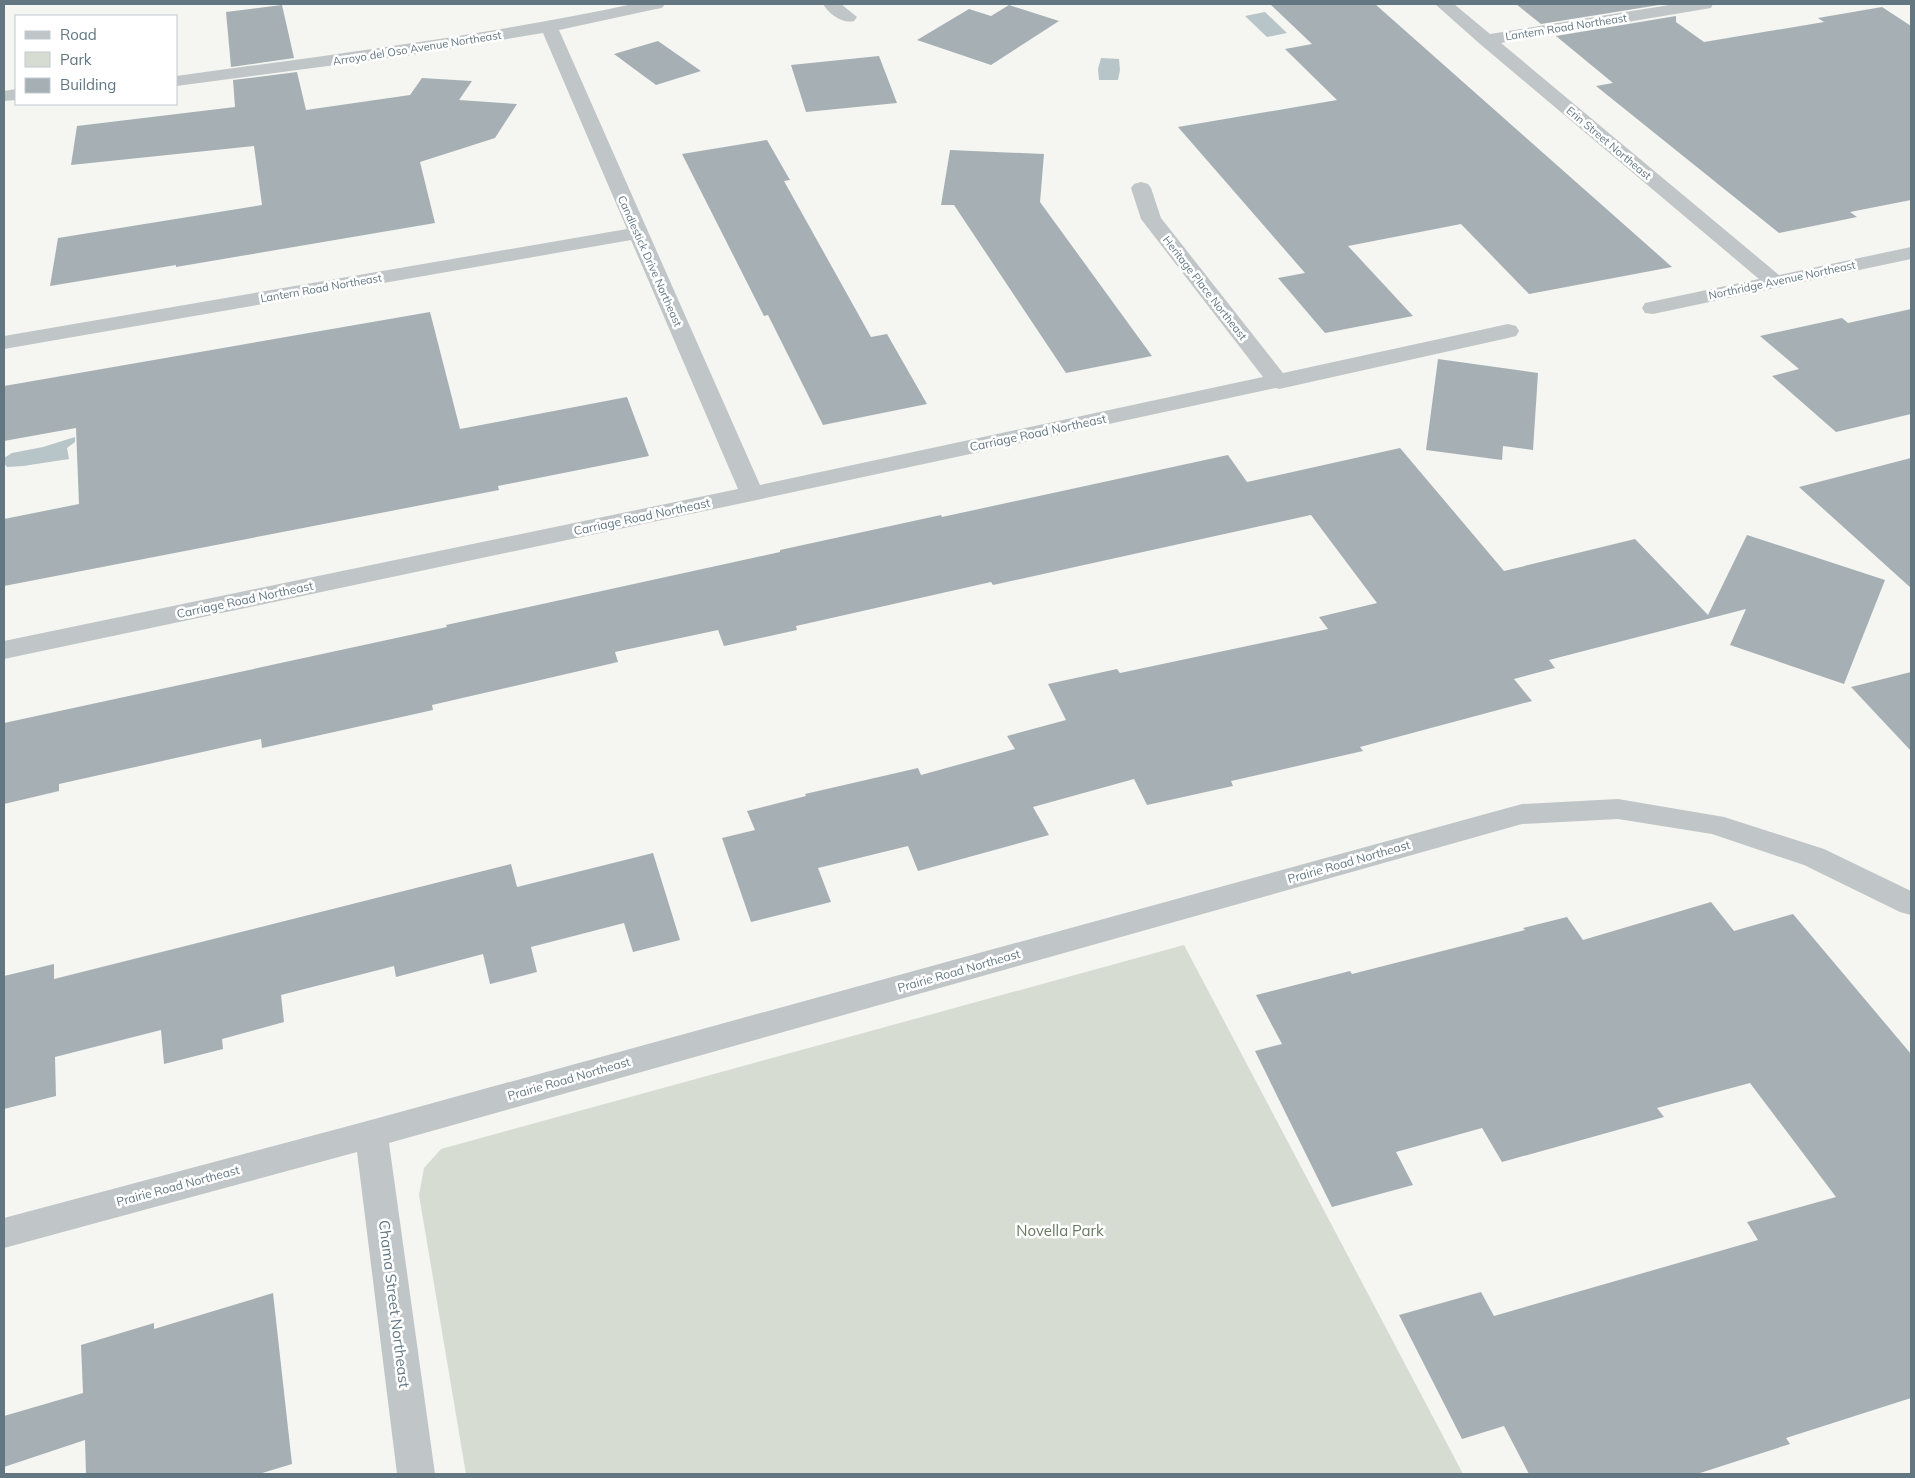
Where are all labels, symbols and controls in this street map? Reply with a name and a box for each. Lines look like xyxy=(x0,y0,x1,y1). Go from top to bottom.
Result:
street label: Lantern Road Northeast xyxy=(1504,10,1628,44)
legend xyxy=(15,15,178,105)
text: Road xyxy=(60,25,97,44)
street label: Arroyo del Oso Avenue Northeast xyxy=(332,28,502,68)
text: Park xyxy=(60,50,92,69)
text: Building xyxy=(60,75,116,94)
street label: Erin Street Northeast xyxy=(1564,103,1654,183)
street label: Candlestick Drive Northeast xyxy=(615,193,685,329)
street label: Heritage Place Northeast xyxy=(1160,233,1250,343)
street label: Northridge Avenue Northeast xyxy=(1707,258,1857,302)
street label: Lantern Road Northeast xyxy=(259,270,383,306)
street label: Carriage Road Northeast xyxy=(968,411,1107,454)
street label: Carriage Road Northeast xyxy=(572,495,711,538)
street label: Carriage Road Northeast xyxy=(175,578,314,621)
street label: Prairie Road Northeast xyxy=(1286,837,1412,886)
street label: Prairie Road Northeast xyxy=(896,946,1022,995)
street label: Prairie Road Northeast xyxy=(506,1054,632,1103)
street label: Prairie Road Northeast xyxy=(115,1162,241,1209)
street label: Chama Street Northeast xyxy=(375,1219,414,1389)
park label: Novella Park xyxy=(1016,1221,1104,1240)

